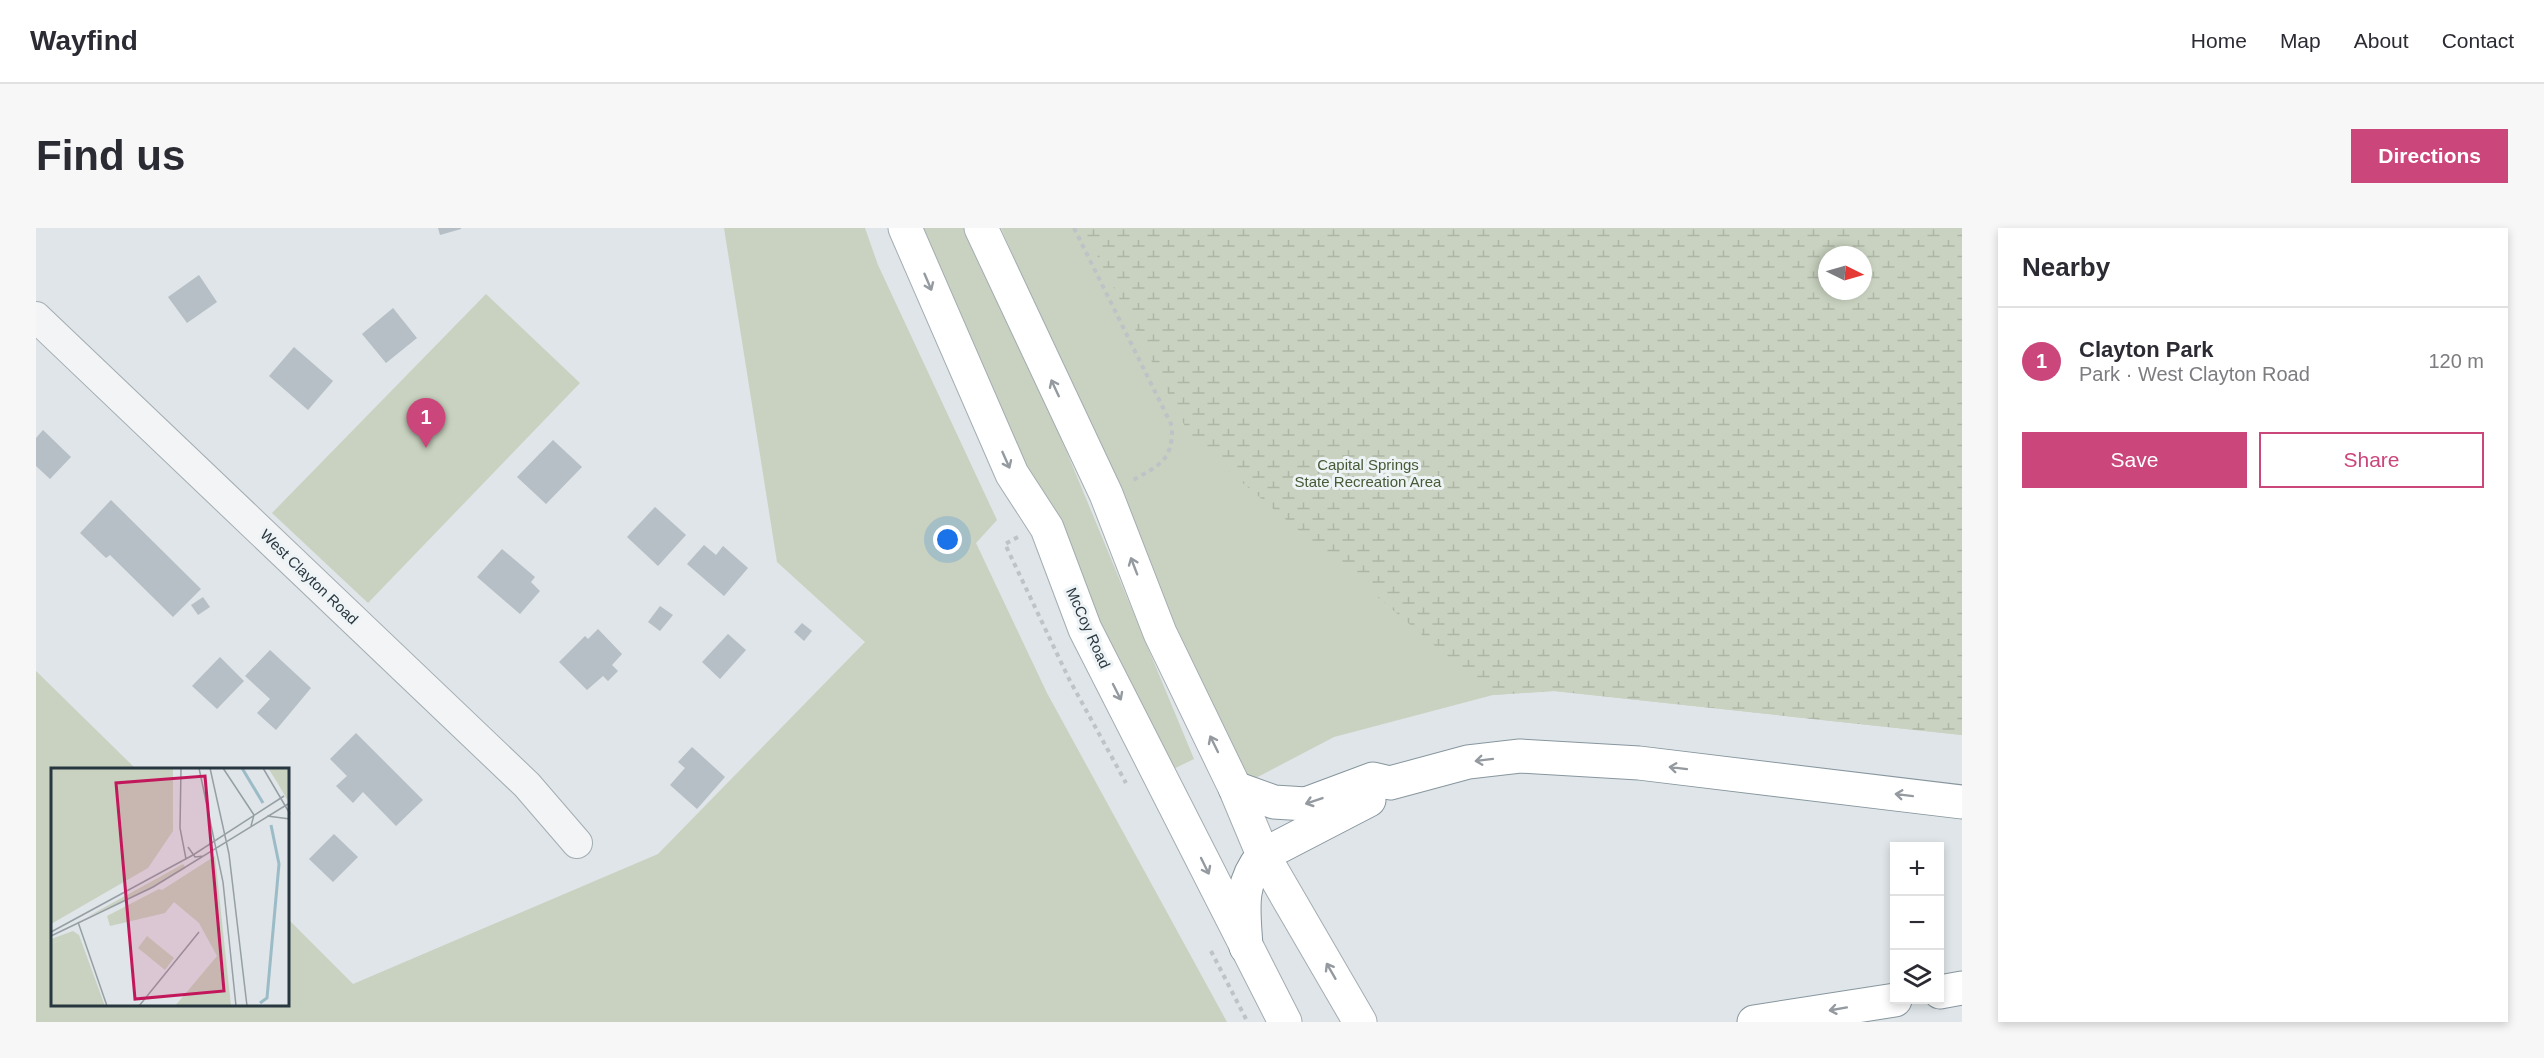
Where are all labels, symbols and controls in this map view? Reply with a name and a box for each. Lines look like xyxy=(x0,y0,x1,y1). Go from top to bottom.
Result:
text: Wayfind xyxy=(30,25,138,56)
text: Home xyxy=(2191,29,2247,52)
text: Map xyxy=(2280,29,2321,52)
text: About xyxy=(2354,29,2409,52)
text: Contact xyxy=(2442,29,2514,52)
button: Directions xyxy=(2351,129,2508,183)
text: Find us xyxy=(36,132,185,179)
north arrow xyxy=(1818,246,1872,300)
text: Nearby xyxy=(2022,252,2110,282)
one-way arrow xyxy=(922,272,934,290)
text: Clayton Park xyxy=(2079,337,2214,362)
text: 1 xyxy=(2036,350,2047,372)
text: 120 m xyxy=(2428,350,2484,372)
text: Park · West Clayton Road xyxy=(2079,363,2310,385)
one-way arrow xyxy=(1049,379,1061,397)
pin: 1 xyxy=(406,398,446,448)
button: Save xyxy=(2022,432,2247,488)
button: Share xyxy=(2259,432,2484,488)
one-way arrow xyxy=(1000,451,1012,469)
park label: Capital Springs State Recreation Area xyxy=(1295,456,1442,490)
your location xyxy=(933,525,962,554)
street label: West Clayton Road xyxy=(257,526,362,628)
one-way arrow xyxy=(1128,557,1139,576)
street label: McCoy Road xyxy=(1063,585,1114,671)
one-way arrow xyxy=(1112,682,1124,700)
one-way arrow xyxy=(1207,735,1219,753)
one-way arrow xyxy=(1474,755,1494,766)
one-way arrow xyxy=(1668,762,1688,773)
inset map xyxy=(51,768,290,1007)
one-way arrow xyxy=(1895,790,1914,801)
one-way arrow xyxy=(1306,796,1324,807)
map controls xyxy=(1890,842,1944,1004)
button: + xyxy=(1890,842,1944,896)
one-way arrow xyxy=(1199,857,1211,875)
button: − xyxy=(1890,896,1944,950)
button: layers xyxy=(1890,950,1944,1004)
one-way arrow xyxy=(1324,963,1336,980)
one-way arrow xyxy=(1828,1004,1848,1015)

